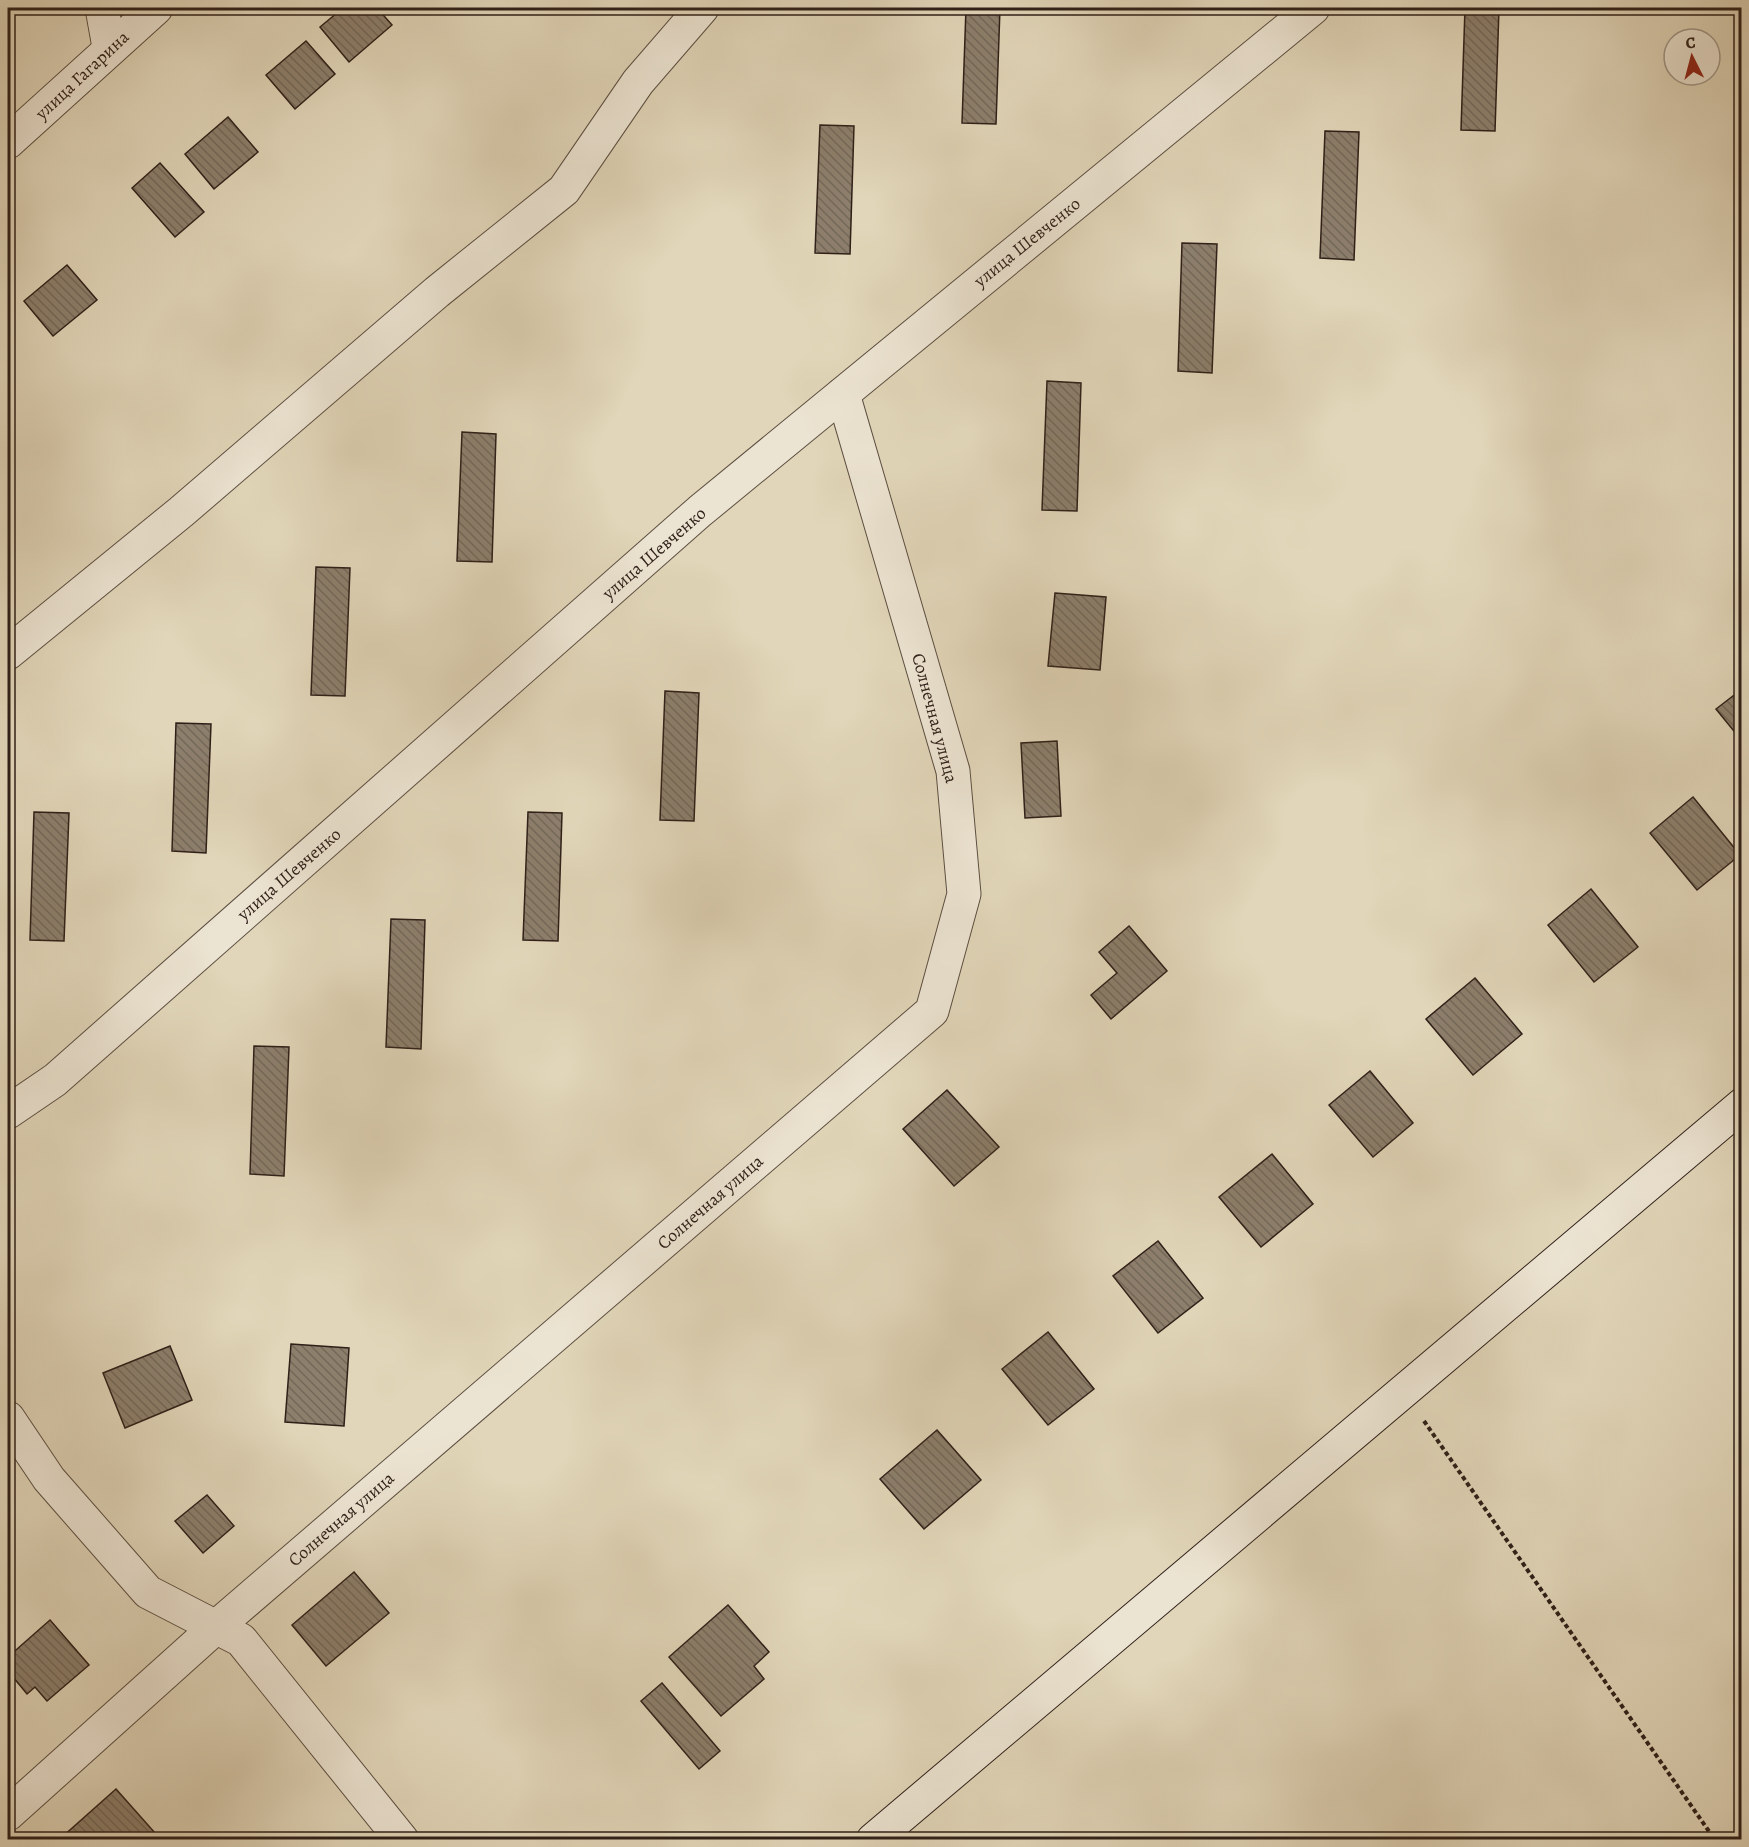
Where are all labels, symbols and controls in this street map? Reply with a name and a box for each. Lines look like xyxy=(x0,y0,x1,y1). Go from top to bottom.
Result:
street label: улица Гагарина xyxy=(29,25,135,125)
north arrow xyxy=(1662,27,1722,87)
text: С xyxy=(1684,32,1697,55)
street label: улица Шевченко xyxy=(968,192,1085,293)
street label: улица Шевченко xyxy=(596,501,711,606)
street label: Солнечная улица xyxy=(906,651,964,786)
street label: улица Шевченко xyxy=(231,822,346,927)
street label: Солнечная улица xyxy=(652,1149,769,1255)
street label: Солнечная улица xyxy=(283,1466,400,1572)

